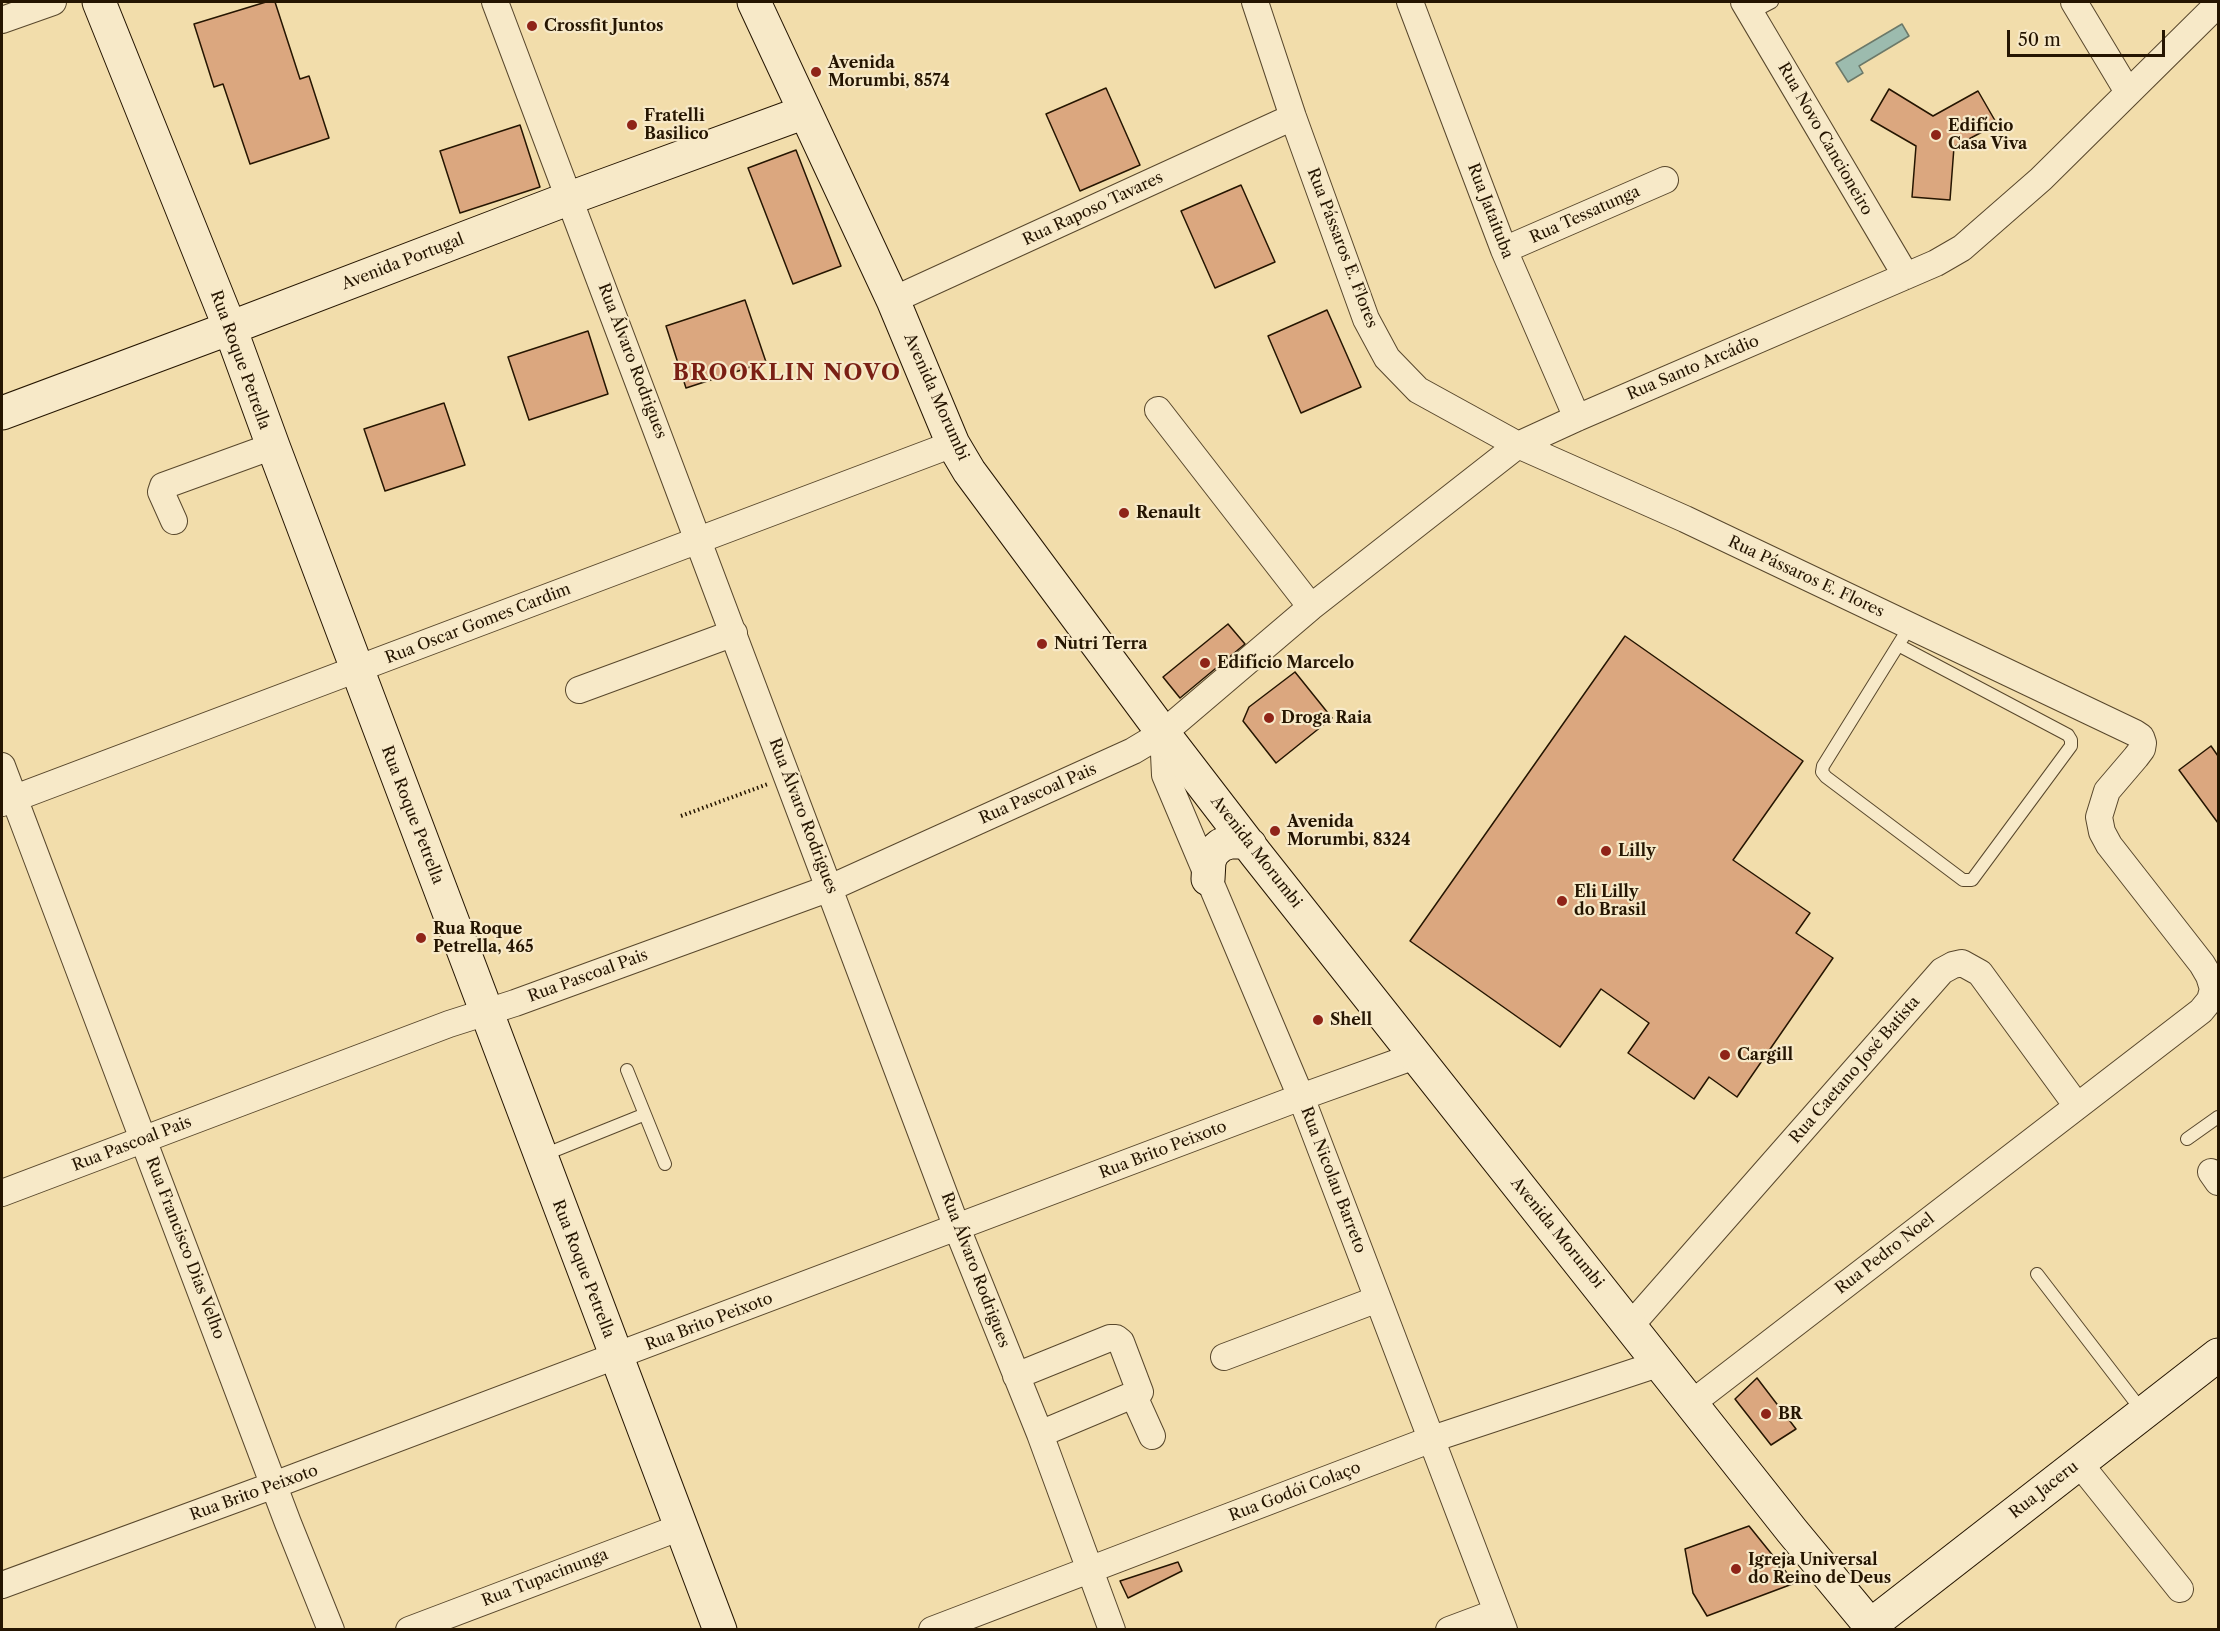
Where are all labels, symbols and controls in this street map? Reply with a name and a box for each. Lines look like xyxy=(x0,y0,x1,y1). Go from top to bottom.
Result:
place label: Crossfit Juntos xyxy=(544,16,664,36)
scale bar xyxy=(2010,18,2168,56)
marker: Crossfit Juntos xyxy=(525,19,539,33)
text: 50 m xyxy=(2018,29,2061,51)
place label: Avenida Morumbi, 8574 xyxy=(828,53,950,91)
street label: Rua Novo Cancioneiro xyxy=(1773,59,1877,219)
marker: Avenida Morumbi, 8574 xyxy=(809,65,823,79)
place label: Fratelli Basilico xyxy=(644,106,709,144)
place label: Edifício Casa Viva xyxy=(1948,116,2027,154)
marker: Fratelli Basilico xyxy=(625,118,639,132)
marker: Edifício Casa Viva xyxy=(1929,128,1943,142)
street label: Rua Jataituba xyxy=(1463,161,1517,261)
street label: Rua Pássaros E. Flores xyxy=(1303,165,1381,331)
street label: Rua Raposo Tavares xyxy=(1020,168,1166,250)
street label: Rua Tessatunga xyxy=(1527,182,1643,248)
street label: Avenida Portugal xyxy=(339,230,467,294)
street label: Rua Álvaro Rodrigues xyxy=(593,281,671,441)
street label: Rua Roque Petrella xyxy=(206,288,274,432)
street label: Avenida Morumbi xyxy=(899,331,973,463)
street label: Rua Santo Arcádio xyxy=(1624,332,1762,404)
district label: BROOKLIN NOVO xyxy=(673,361,901,387)
place label: Renault xyxy=(1136,503,1201,523)
marker: Renault xyxy=(1117,506,1131,520)
street label: Rua Pássaros E. Flores xyxy=(1725,532,1887,622)
street label: Rua Oscar Gomes Cardim xyxy=(383,580,573,668)
place label: Nutri Terra xyxy=(1054,634,1147,654)
marker: Nutri Terra xyxy=(1035,637,1049,651)
place label: Edifício Marcelo xyxy=(1217,653,1354,673)
marker: Edifício Marcelo xyxy=(1198,656,1212,670)
place label: Droga Raia xyxy=(1281,708,1372,728)
marker: Droga Raia xyxy=(1262,711,1276,725)
street label: Rua Álvaro Rodrigues xyxy=(764,736,842,896)
street label: Rua Roque Petrella xyxy=(377,743,447,887)
street label: Rua Pascoal Pais xyxy=(976,760,1100,828)
street label: Avenida Morumbi xyxy=(1206,792,1306,912)
place label: Avenida Morumbi, 8324 xyxy=(1287,812,1411,850)
marker: Avenida Morumbi, 8324 xyxy=(1268,824,1282,838)
place label: Lilly xyxy=(1618,841,1656,861)
marker: Lilly xyxy=(1599,844,1613,858)
place label: Eli Lilly do Brasil xyxy=(1574,882,1646,920)
marker: Eli Lilly do Brasil xyxy=(1555,894,1569,908)
place label: Rua Roque Petrella, 465 xyxy=(433,919,534,957)
marker: Rua Roque Petrella, 465 xyxy=(414,931,428,945)
street label: Rua Pascoal Pais xyxy=(525,945,651,1007)
street label: Rua Caetano José Batista xyxy=(1786,992,1924,1148)
place label: Shell xyxy=(1330,1010,1372,1030)
marker: Shell xyxy=(1311,1013,1325,1027)
place label: Cargill xyxy=(1737,1045,1793,1065)
marker: Cargill xyxy=(1718,1048,1732,1062)
street label: Rua Nicolau Barreto xyxy=(1296,1104,1370,1256)
street label: Rua Pascoal Pais xyxy=(70,1112,194,1176)
street label: Rua Brito Peixoto xyxy=(1097,1117,1229,1183)
street label: Rua Francisco Dias Velho xyxy=(141,1154,229,1342)
street label: Avenida Morumbi xyxy=(1506,1174,1608,1292)
street label: Rua Álvaro Rodrigues xyxy=(936,1190,1014,1350)
street label: Rua Roque Petrella xyxy=(548,1197,618,1341)
street label: Rua Pedro Noel xyxy=(1832,1209,1938,1299)
street label: Rua Brito Peixoto xyxy=(643,1289,775,1355)
place label: BR xyxy=(1778,1404,1802,1424)
marker: BR xyxy=(1759,1407,1773,1421)
street label: Rua Jaceru xyxy=(2006,1457,2082,1523)
street label: Rua Godói Colaço xyxy=(1227,1458,1363,1526)
street label: Rua Brito Peixoto xyxy=(187,1461,321,1525)
street label: Rua Tupacinunga xyxy=(479,1545,611,1611)
place label: Igreja Universal do Reino de Deus xyxy=(1748,1550,1891,1588)
marker: Igreja Universal do Reino de Deus xyxy=(1729,1562,1743,1576)

